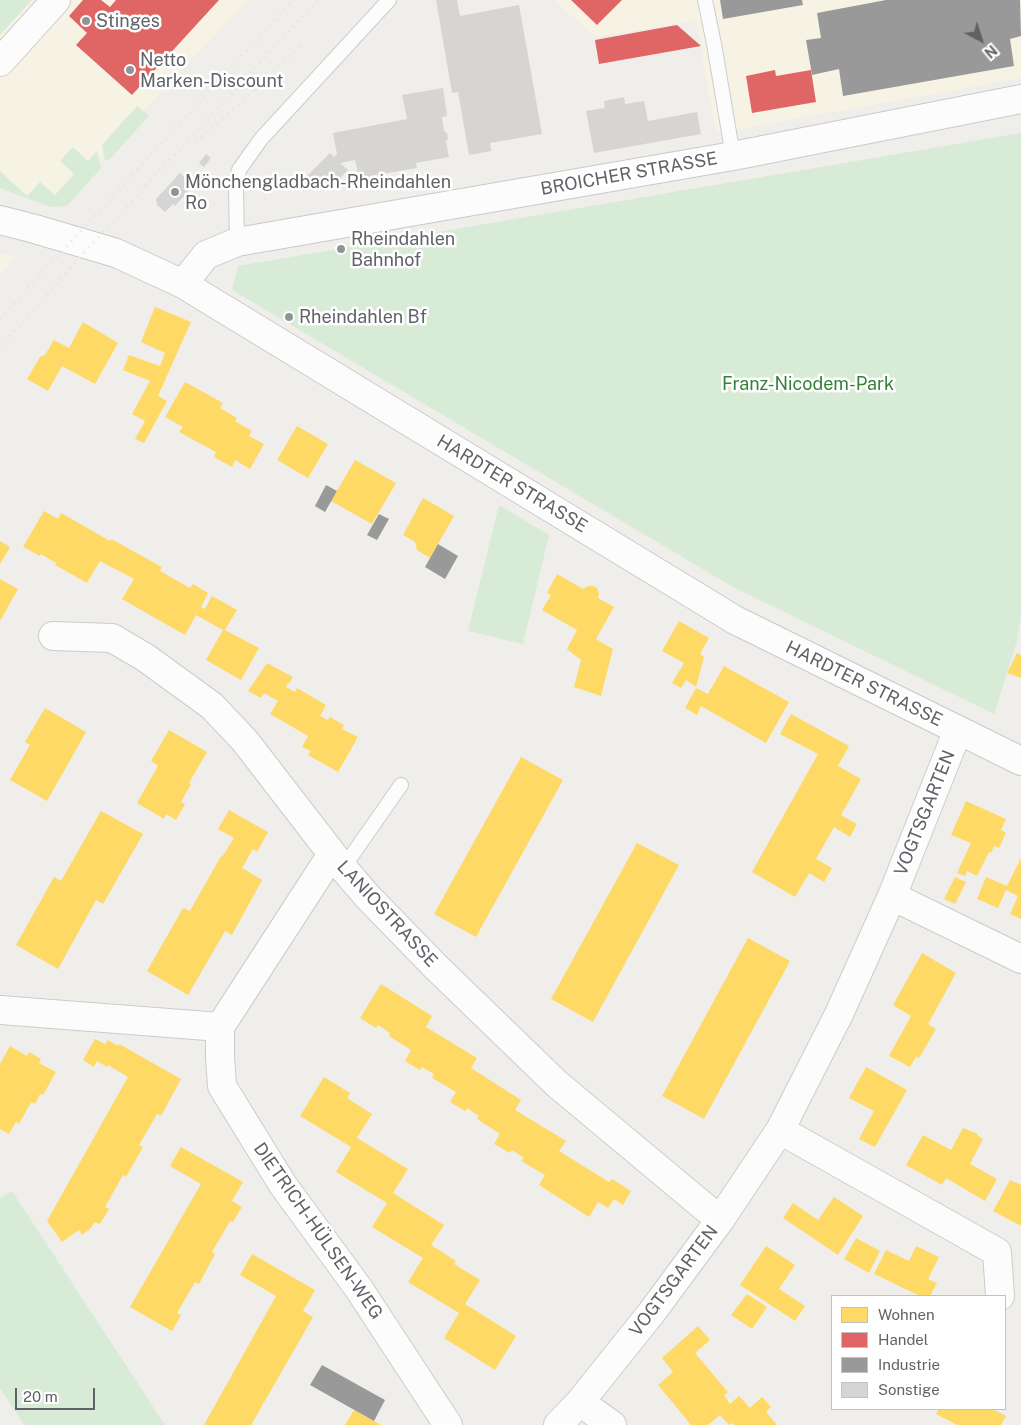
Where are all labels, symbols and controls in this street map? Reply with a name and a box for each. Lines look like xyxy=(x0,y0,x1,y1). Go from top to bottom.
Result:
place label: Stinges xyxy=(96,10,160,32)
marker: Stinges xyxy=(80,15,92,27)
north arrow xyxy=(956,15,1006,65)
text: N xyxy=(981,42,1000,61)
place label: Netto Marken-Discount xyxy=(140,49,283,92)
marker: Netto Marken-Discount xyxy=(124,64,136,76)
street label: BROICHER STRASSE xyxy=(539,148,719,200)
place label: Mönchengladbach-Rheindahlen Ro xyxy=(185,171,451,213)
marker: Mönchengladbach-Rheindahlen Ro xyxy=(169,186,181,198)
place label: Rheindahlen Bahnhof xyxy=(351,228,455,270)
marker: Rheindahlen Bahnhof xyxy=(335,243,347,255)
place label: Rheindahlen Bf xyxy=(299,306,427,328)
marker: Rheindahlen Bf xyxy=(283,311,295,323)
park label: Franz-Nicodem-Park xyxy=(722,373,894,395)
street label: HARDTER STRASSE xyxy=(433,430,591,538)
street label: HARDTER STRASSE xyxy=(782,637,946,731)
street label: VOGTSGARTEN xyxy=(890,747,960,879)
street label: LANIOSTRASSE xyxy=(332,856,442,972)
street label: DIETRICH-HÜLSEN-WEG xyxy=(249,1139,387,1323)
street label: VOGTSGARTEN xyxy=(625,1221,723,1341)
legend xyxy=(831,1295,1006,1410)
text: Wohnen xyxy=(878,1306,935,1323)
text: Handel xyxy=(878,1331,928,1348)
text: Industrie xyxy=(878,1356,940,1373)
scale bar xyxy=(18,1378,98,1410)
text: Sonstige xyxy=(878,1381,940,1398)
text: 20 m xyxy=(23,1388,58,1405)

